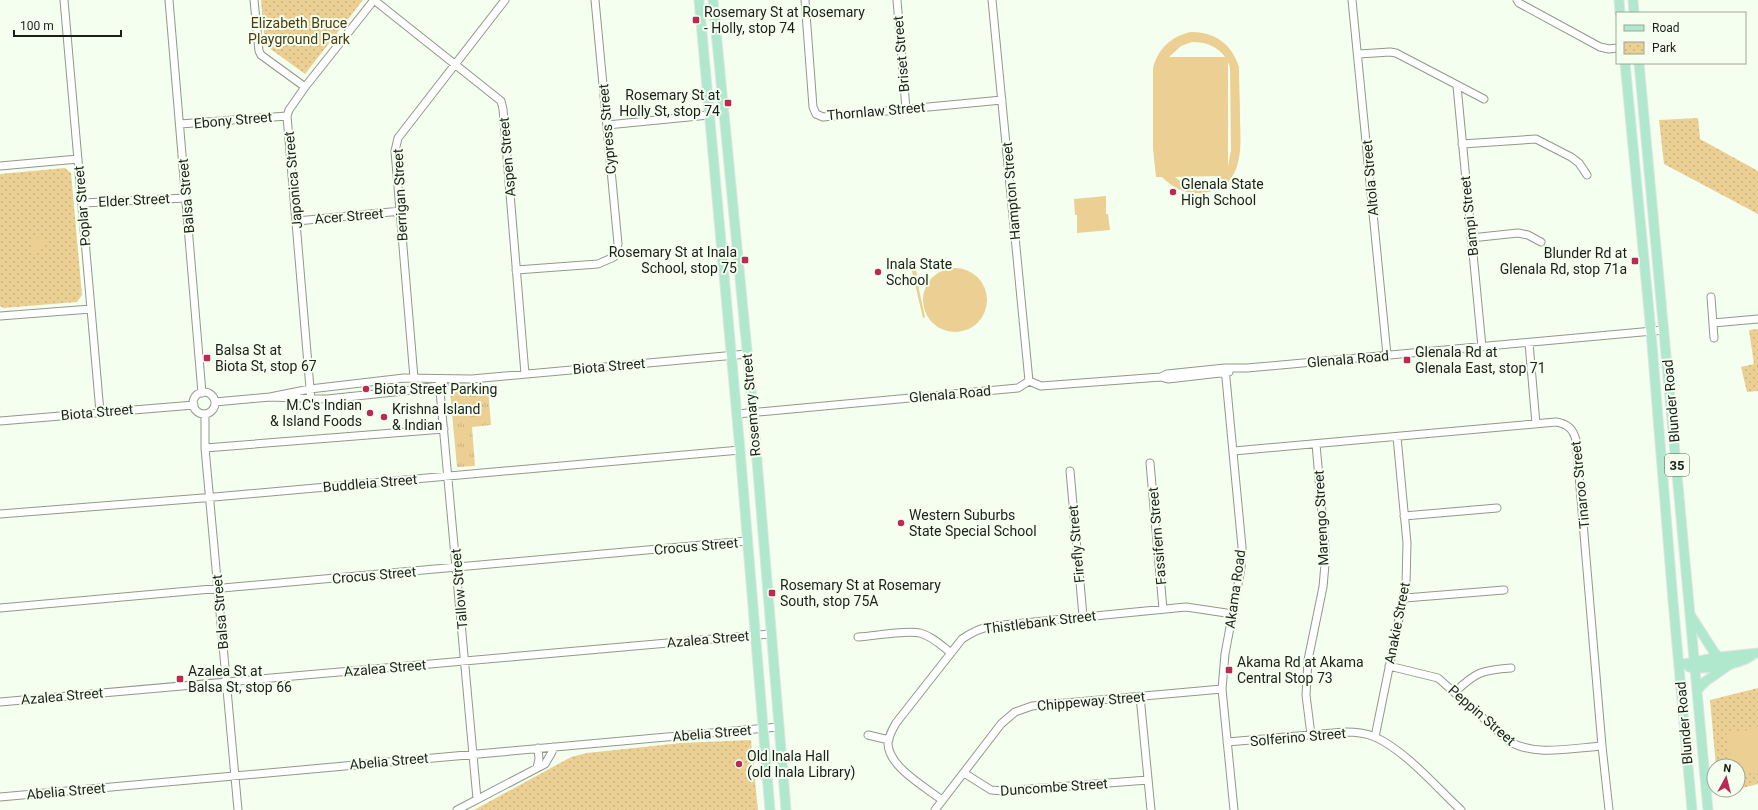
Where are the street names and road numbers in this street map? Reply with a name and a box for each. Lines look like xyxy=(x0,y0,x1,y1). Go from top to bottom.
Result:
street label: Briset Street xyxy=(890,15,912,93)
street label: Cypress Street xyxy=(595,83,619,175)
street label: Thornlaw Street xyxy=(826,99,926,123)
street label: Ebony Street xyxy=(193,109,273,131)
street label: Aspen Street xyxy=(496,116,518,197)
street label: Japonica Street xyxy=(281,130,305,229)
street label: Altola Street xyxy=(1359,139,1381,217)
street label: Hampton Street xyxy=(999,141,1023,241)
street label: Berrigan Street xyxy=(390,148,410,242)
street label: Balsa Street xyxy=(175,158,197,234)
street label: Poplar Street xyxy=(70,165,93,247)
street label: Bampi Street xyxy=(1457,175,1481,257)
street label: Elder Street xyxy=(98,190,171,210)
street label: Acer Street xyxy=(314,205,384,227)
street label: Glenala Road xyxy=(1306,347,1390,371)
street label: Rosemary Street xyxy=(739,353,763,457)
street label: Biota Street xyxy=(572,355,646,377)
street label: Blunder Road xyxy=(1659,359,1683,443)
street label: Glenala Road xyxy=(908,382,992,406)
street label: Biota Street xyxy=(60,401,134,423)
street label: Tinaroo Street xyxy=(1567,440,1593,530)
road number: 35 xyxy=(1665,454,1689,476)
street label: Marengo Street xyxy=(1310,469,1331,566)
street label: Buddleia Street xyxy=(322,471,418,495)
street label: Fassifern Street xyxy=(1145,486,1169,586)
street label: Firefly Street xyxy=(1065,504,1087,584)
street label: Crocus Street xyxy=(653,534,739,558)
street label: Tallow Street xyxy=(447,548,470,630)
street label: Akama Road xyxy=(1222,549,1248,629)
street label: Crocus Street xyxy=(331,563,417,587)
street label: Balsa Street xyxy=(209,574,231,650)
street label: Anakie Street xyxy=(1381,580,1413,665)
street label: Thistlebank Street xyxy=(983,607,1097,637)
street label: Azalea Street xyxy=(666,627,750,651)
street label: Azalea Street xyxy=(343,656,427,680)
street label: Blunder Road xyxy=(1672,681,1696,765)
street label: Peppin Street xyxy=(1445,682,1519,749)
street label: Azalea Street xyxy=(20,684,104,708)
street label: Chippeway Street xyxy=(1036,688,1146,714)
street label: Abelia Street xyxy=(672,722,753,744)
street label: Solferino Street xyxy=(1249,725,1347,749)
street label: Abelia Street xyxy=(349,750,430,772)
street label: Duncombe Street xyxy=(1000,775,1109,799)
street label: Abelia Street xyxy=(26,780,107,802)

